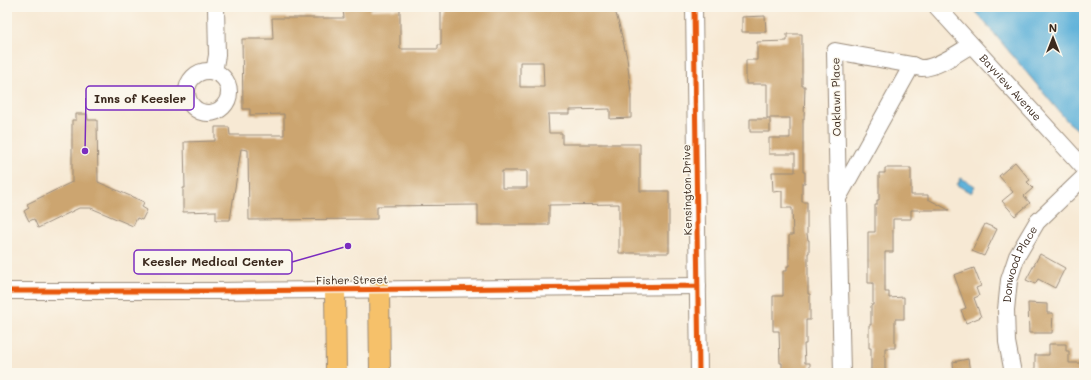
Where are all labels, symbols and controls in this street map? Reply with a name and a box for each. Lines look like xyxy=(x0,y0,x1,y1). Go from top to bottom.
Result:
north arrow xyxy=(1033,18,1073,58)
text: N xyxy=(1049,20,1057,35)
street label: Bayview Avenue xyxy=(976,50,1045,124)
street label: Oaklawn Place xyxy=(827,57,844,137)
callout: Inns of Keesler xyxy=(86,86,194,110)
text: Inns of Keesler xyxy=(94,90,186,106)
street label: Kensington Drive xyxy=(678,144,695,236)
street label: Donwood Place xyxy=(999,223,1040,303)
callout: Keesler Medical Center xyxy=(134,250,292,274)
text: Keesler Medical Center xyxy=(142,253,284,269)
street label: Fisher Street xyxy=(316,271,388,288)

